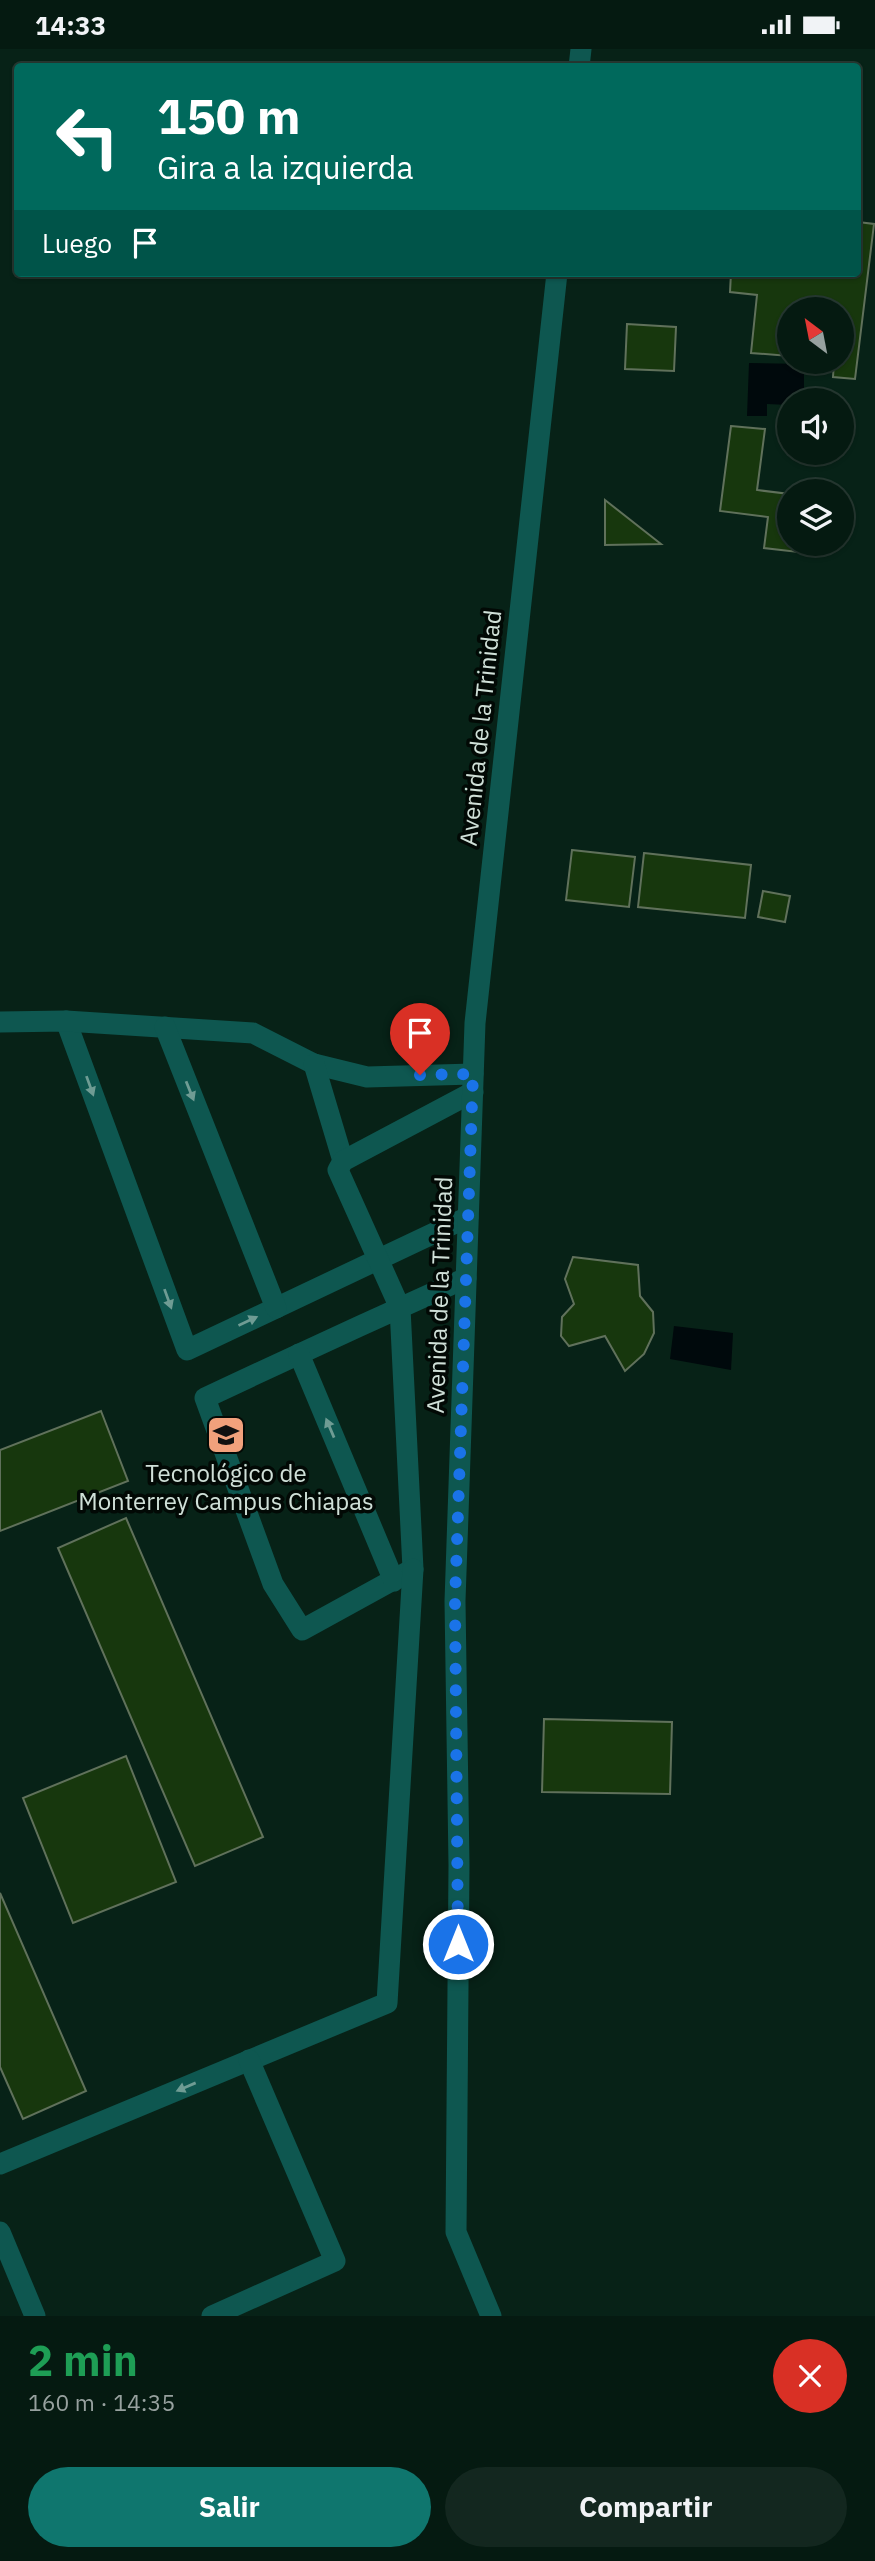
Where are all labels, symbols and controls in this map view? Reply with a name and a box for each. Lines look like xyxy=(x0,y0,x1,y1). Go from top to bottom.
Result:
text: 14:33 xyxy=(35,8,106,42)
text: 150 m xyxy=(157,84,301,147)
icon: left xyxy=(42,91,133,182)
text: Gira a la izquierda xyxy=(157,146,414,188)
icon: arrive xyxy=(126,224,164,262)
text: Luego xyxy=(42,226,112,260)
north arrow xyxy=(777,297,854,375)
map controls xyxy=(777,297,854,556)
button: sound xyxy=(777,388,854,465)
button: layers xyxy=(777,479,854,556)
street label: Avenida de la Trinidad xyxy=(452,608,508,848)
pin xyxy=(390,1003,450,1075)
icon: arrive xyxy=(401,1014,439,1052)
one-way arrow xyxy=(84,1075,95,1096)
one-way arrow xyxy=(185,1081,196,1102)
street label: Avenida de la Trinidad xyxy=(419,1176,459,1414)
one-way arrow xyxy=(163,1289,174,1310)
one-way arrow xyxy=(238,1315,258,1327)
school or university icon: Tecnológico de Monterrey Campus Chiapas xyxy=(205,1414,247,1456)
one-way arrow xyxy=(324,1417,335,1438)
place label: Tecnológico de Monterrey Campus Chiapas xyxy=(78,1457,374,1517)
position arrow xyxy=(421,1907,495,1981)
one-way arrow xyxy=(176,2081,197,2092)
text: 2 min xyxy=(28,2333,138,2388)
button: close xyxy=(773,2339,847,2413)
text: 160 m · 14:35 xyxy=(28,2387,175,2417)
button: Salir xyxy=(28,2467,431,2547)
button: Compartir xyxy=(445,2467,847,2547)

